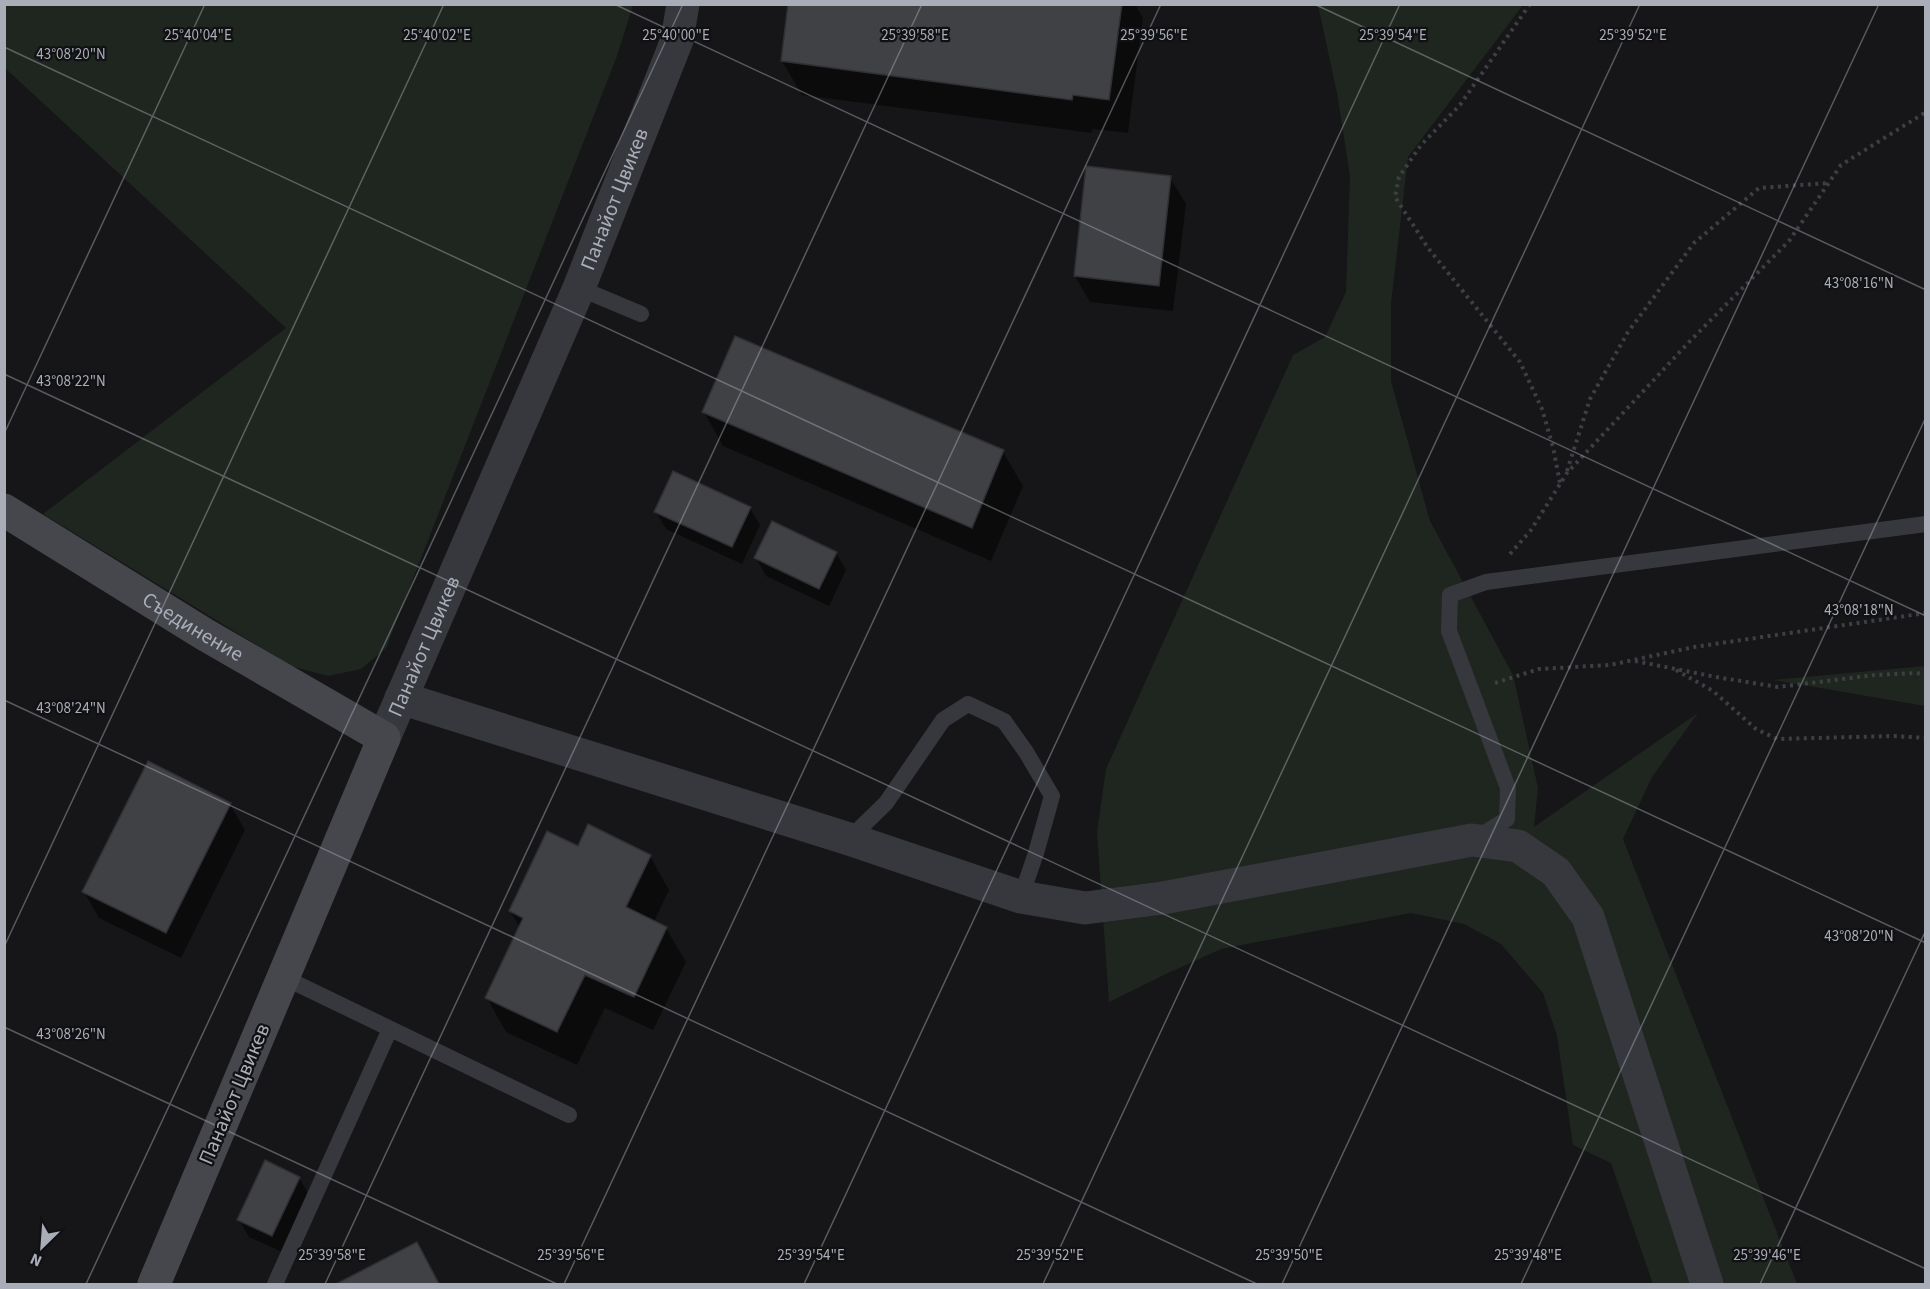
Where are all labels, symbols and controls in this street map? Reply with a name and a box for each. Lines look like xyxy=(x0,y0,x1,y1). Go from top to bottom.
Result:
text: 25°40'04"E xyxy=(164,25,232,46)
text: 25°40'02"E xyxy=(403,25,471,46)
text: 25°40'00"E xyxy=(642,25,710,46)
text: 25°39'58"E xyxy=(881,25,949,46)
text: 25°39'56"E xyxy=(1120,25,1188,46)
text: 25°39'54"E xyxy=(1359,25,1427,46)
text: 25°39'52"E xyxy=(1599,25,1667,46)
text: 43°08'20"N xyxy=(36,44,106,65)
street label: Панайот Цвикев xyxy=(572,124,656,275)
text: 43°08'16"N xyxy=(1824,273,1894,294)
text: 43°08'22"N xyxy=(36,371,106,392)
street label: Панайот Цвикев xyxy=(380,571,467,721)
street label: Съединение xyxy=(136,584,249,669)
text: 43°08'18"N xyxy=(1824,600,1894,621)
text: 43°08'24"N xyxy=(36,698,106,719)
text: 43°08'20"N xyxy=(1824,926,1894,947)
street label: Панайот Цвикев xyxy=(191,1019,277,1169)
text: 43°08'26"N xyxy=(36,1024,106,1045)
north arrow xyxy=(12,1217,72,1277)
text: 25°39'58"E xyxy=(298,1245,366,1266)
text: 25°39'56"E xyxy=(537,1245,605,1266)
text: 25°39'54"E xyxy=(777,1245,845,1266)
text: 25°39'52"E xyxy=(1016,1245,1084,1266)
text: 25°39'50"E xyxy=(1255,1245,1323,1266)
text: 25°39'48"E xyxy=(1494,1245,1562,1266)
text: 25°39'46"E xyxy=(1733,1245,1801,1266)
text: N xyxy=(27,1247,46,1272)

